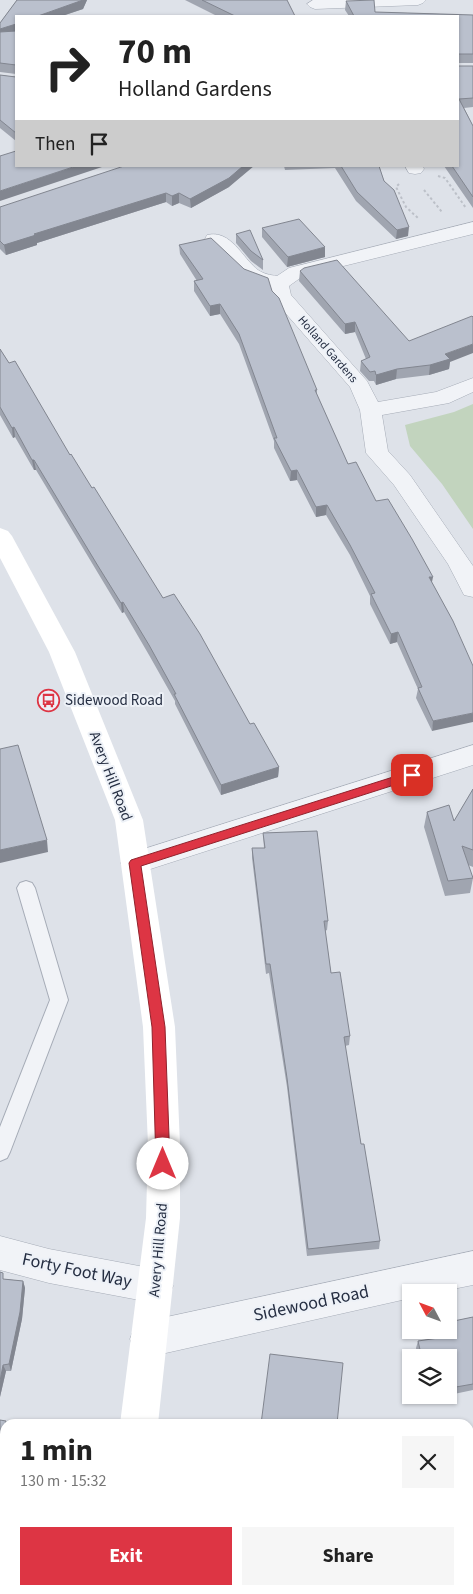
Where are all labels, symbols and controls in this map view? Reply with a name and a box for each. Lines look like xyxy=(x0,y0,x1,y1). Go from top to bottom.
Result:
text: 70 m xyxy=(118,27,192,77)
icon: right xyxy=(35,35,100,100)
text: Holland Gardens xyxy=(118,73,272,105)
icon: arrive xyxy=(85,130,113,158)
text: Then xyxy=(35,131,75,158)
street label: Holland Gardens xyxy=(294,312,362,387)
bus stop icon: Sidewood Road xyxy=(37,688,61,712)
place label: Sidewood Road xyxy=(65,690,163,711)
street label: Avery Hill Road xyxy=(84,728,137,824)
pin xyxy=(391,754,433,796)
icon: arrive xyxy=(398,761,426,789)
position arrow xyxy=(136,1137,188,1189)
street label: Avery Hill Road xyxy=(144,1202,173,1298)
street label: Forty Foot Way xyxy=(20,1247,135,1294)
street label: Sidewood Road xyxy=(251,1279,371,1328)
north arrow xyxy=(402,1284,458,1339)
map controls xyxy=(402,1284,457,1404)
button: layers xyxy=(402,1349,457,1404)
text: 1 min xyxy=(20,1429,93,1472)
button: close xyxy=(402,1436,454,1488)
text: 130 m · 15:32 xyxy=(20,1470,107,1492)
button: Exit xyxy=(20,1527,232,1585)
button: Share xyxy=(242,1527,454,1585)

